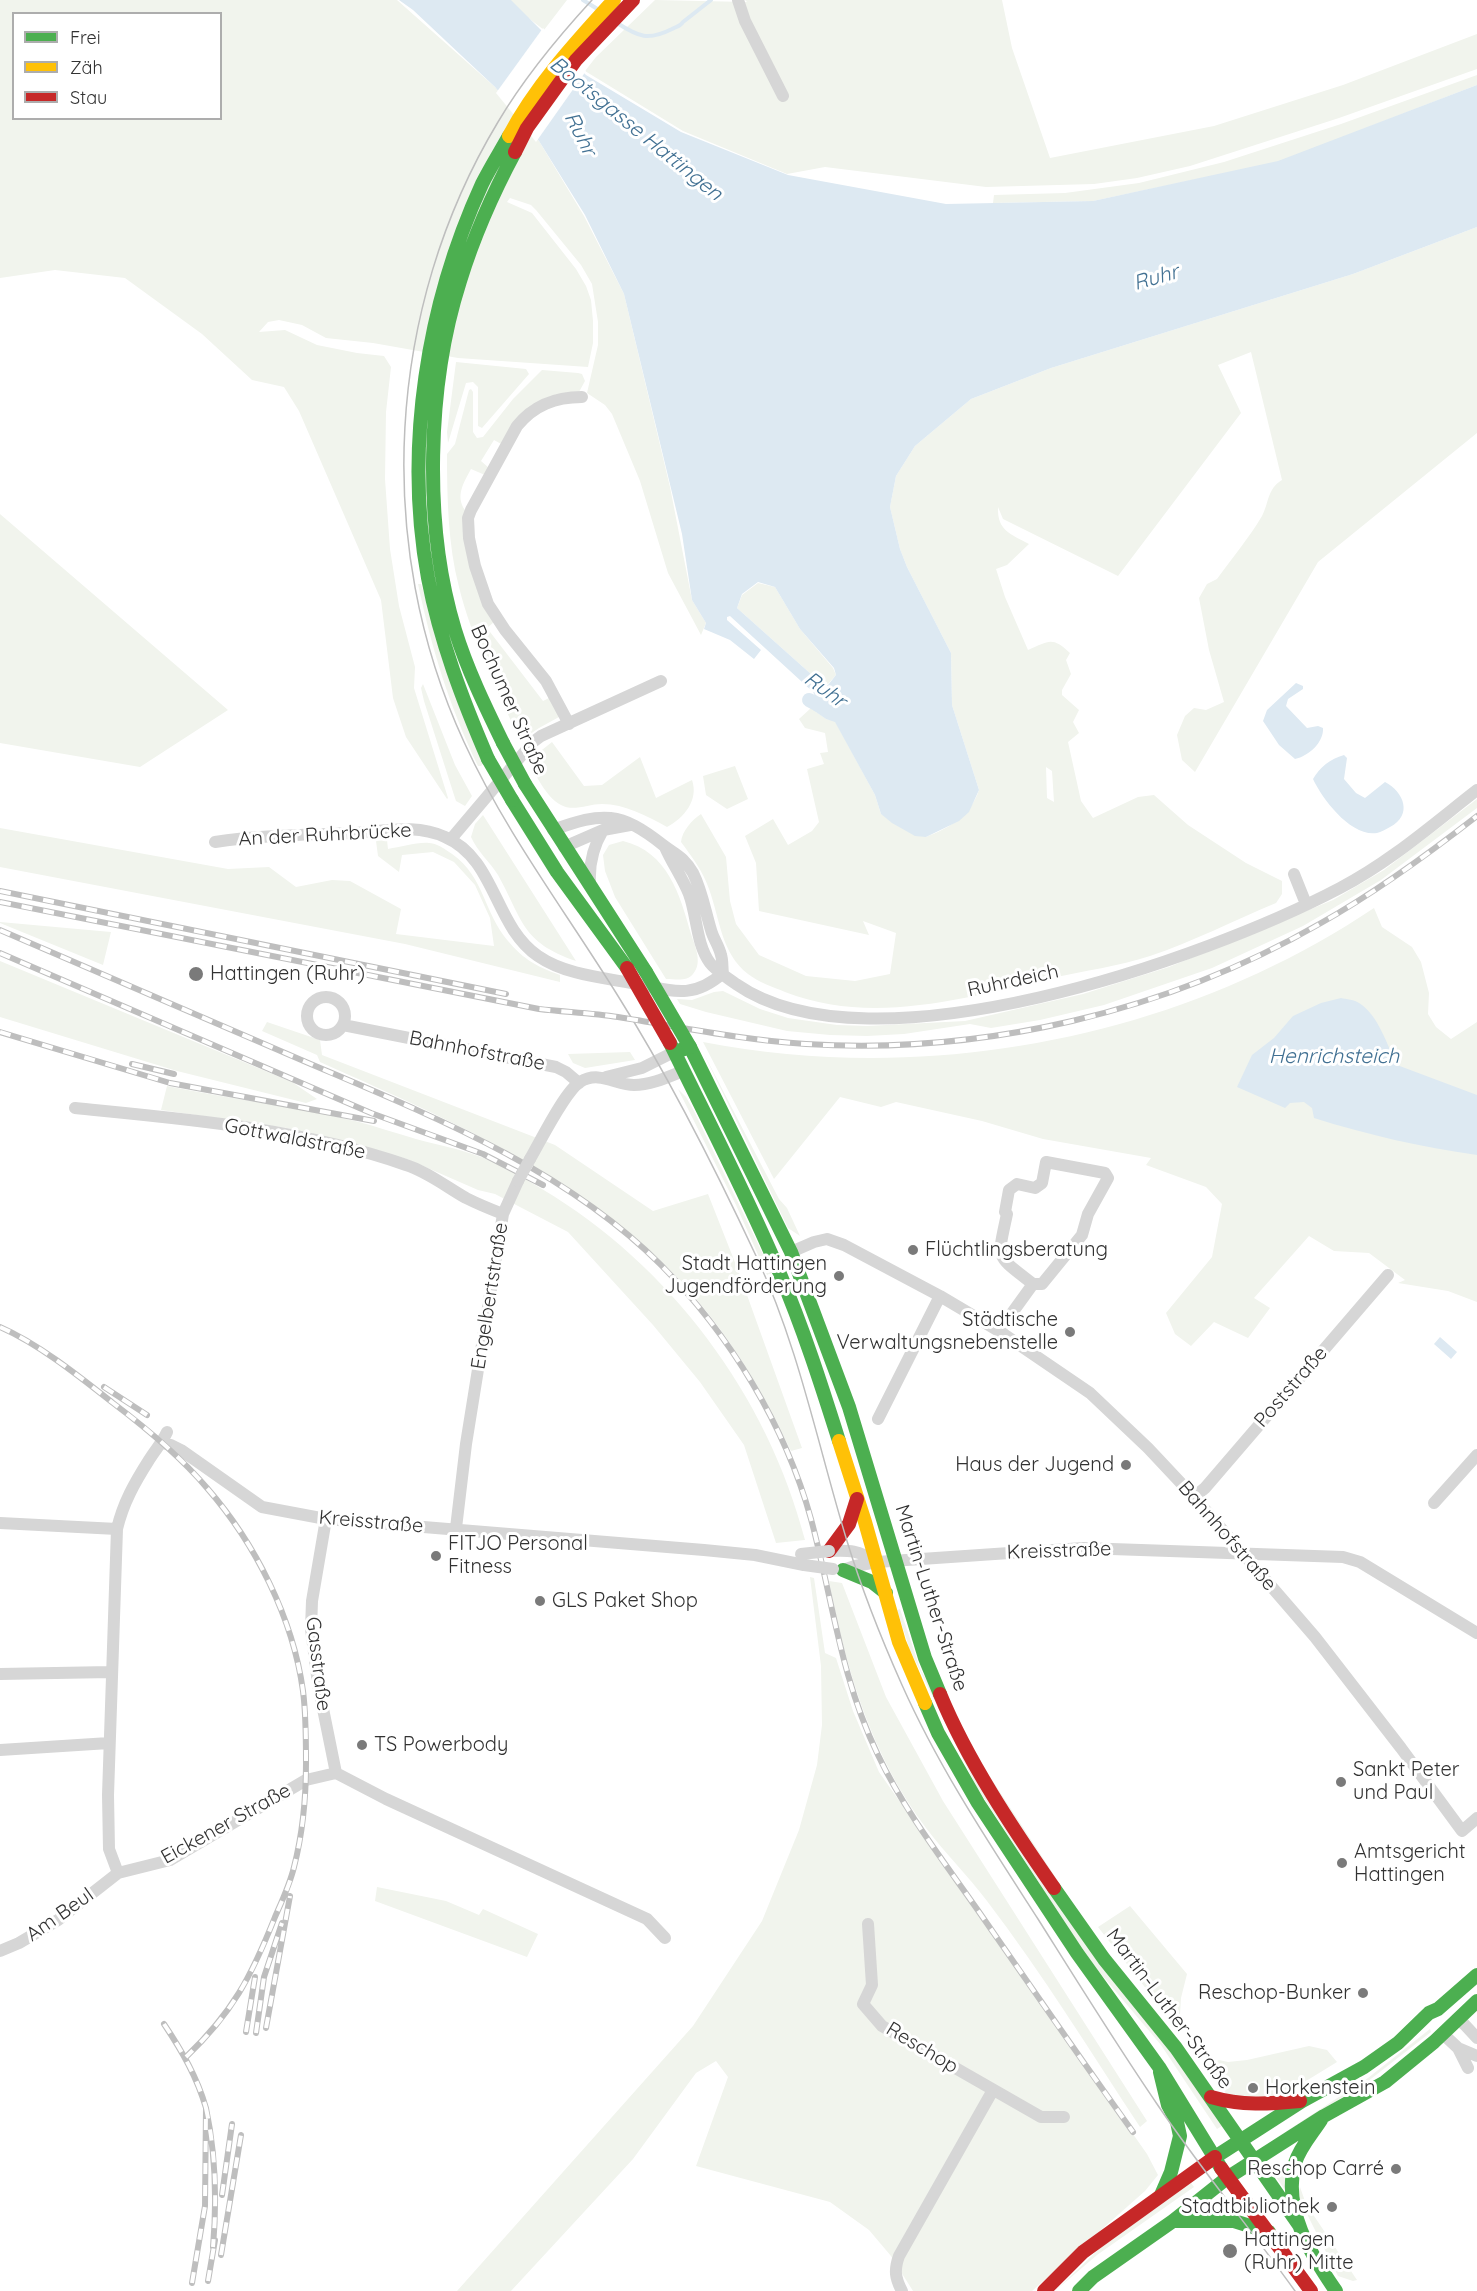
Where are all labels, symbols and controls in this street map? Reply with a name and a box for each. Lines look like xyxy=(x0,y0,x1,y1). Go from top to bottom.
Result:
legend xyxy=(12,12,222,120)
text: Frei xyxy=(70,26,101,49)
water label: Bootsgasse Hattingen xyxy=(545,52,727,206)
text: Zäh xyxy=(70,56,103,79)
text: Stau xyxy=(70,86,107,109)
water label: Ruhr xyxy=(558,108,602,160)
water label: Ruhr xyxy=(1131,260,1181,296)
street label: Bochumer Straße xyxy=(465,621,553,779)
water label: Ruhr xyxy=(799,666,851,714)
street label: An der Ruhrbrücke xyxy=(238,818,412,852)
street label: Ruhrdeich xyxy=(965,960,1061,1002)
place label: Hattingen (Ruhr) xyxy=(210,962,365,986)
marker: Hattingen (Ruhr) xyxy=(187,965,205,983)
street label: Bahnhofstraße xyxy=(407,1026,547,1076)
water label: Henrichsteich xyxy=(1269,1044,1399,1070)
street label: Gottwaldstraße xyxy=(222,1114,368,1164)
street label: Engelbertstraße xyxy=(467,1221,513,1371)
place label: Flüchtlingsberatung xyxy=(925,1238,1108,1262)
marker: Flüchtlingsberatung xyxy=(906,1243,920,1257)
place label: Stadt Hattingen Jugendförderung xyxy=(664,1252,827,1299)
marker: Stadt Hattingen Jugendförderung xyxy=(832,1269,846,1283)
place label: Städtische Verwaltungsnebenstelle xyxy=(837,1308,1058,1355)
marker: Städtische Verwaltungsnebenstelle xyxy=(1063,1325,1077,1339)
street label: Poststraße xyxy=(1249,1342,1333,1432)
place label: Haus der Jugend xyxy=(955,1453,1114,1477)
marker: Haus der Jugend xyxy=(1119,1458,1133,1472)
street label: Bahnhofstraße xyxy=(1173,1476,1281,1596)
street label: Martin-Luther-Straße xyxy=(889,1502,973,1694)
street label: Kreisstraße xyxy=(318,1505,424,1539)
place label: FITJO Personal Fitness xyxy=(448,1532,588,1579)
street label: Kreisstraße xyxy=(1006,1537,1112,1565)
marker: FITJO Personal Fitness xyxy=(429,1549,443,1563)
place label: GLS Paket Shop xyxy=(552,1589,698,1613)
marker: GLS Paket Shop xyxy=(533,1594,547,1608)
street label: Gasstraße xyxy=(300,1615,336,1713)
place label: TS Powerbody xyxy=(374,1733,508,1757)
marker: TS Powerbody xyxy=(355,1738,369,1752)
place label: Sankt Peter und Paul xyxy=(1353,1758,1460,1805)
marker: Sankt Peter und Paul xyxy=(1334,1775,1348,1789)
street label: Eickener Straße xyxy=(157,1778,295,1870)
place label: Amtsgericht Hattingen xyxy=(1354,1840,1466,1887)
marker: Amtsgericht Hattingen xyxy=(1335,1856,1349,1870)
street label: Am Beul xyxy=(22,1883,98,1947)
street label: Martin-Luther-Straße xyxy=(1101,1924,1237,2094)
place label: Reschop-Bunker xyxy=(1198,1981,1351,2005)
marker: Reschop-Bunker xyxy=(1356,1986,1370,2000)
street label: Reschop xyxy=(882,2017,962,2079)
place label: Horkenstein xyxy=(1265,2076,1375,2100)
marker: Horkenstein xyxy=(1246,2081,1260,2095)
place label: Reschop Carré xyxy=(1247,2157,1384,2181)
marker: Reschop Carré xyxy=(1389,2162,1403,2176)
place label: Stadtbibliothek xyxy=(1181,2195,1320,2219)
marker: Stadtbibliothek xyxy=(1325,2200,1339,2214)
place label: Hattingen (Ruhr) Mitte xyxy=(1244,2228,1354,2275)
marker: Hattingen (Ruhr) Mitte xyxy=(1221,2242,1239,2260)

